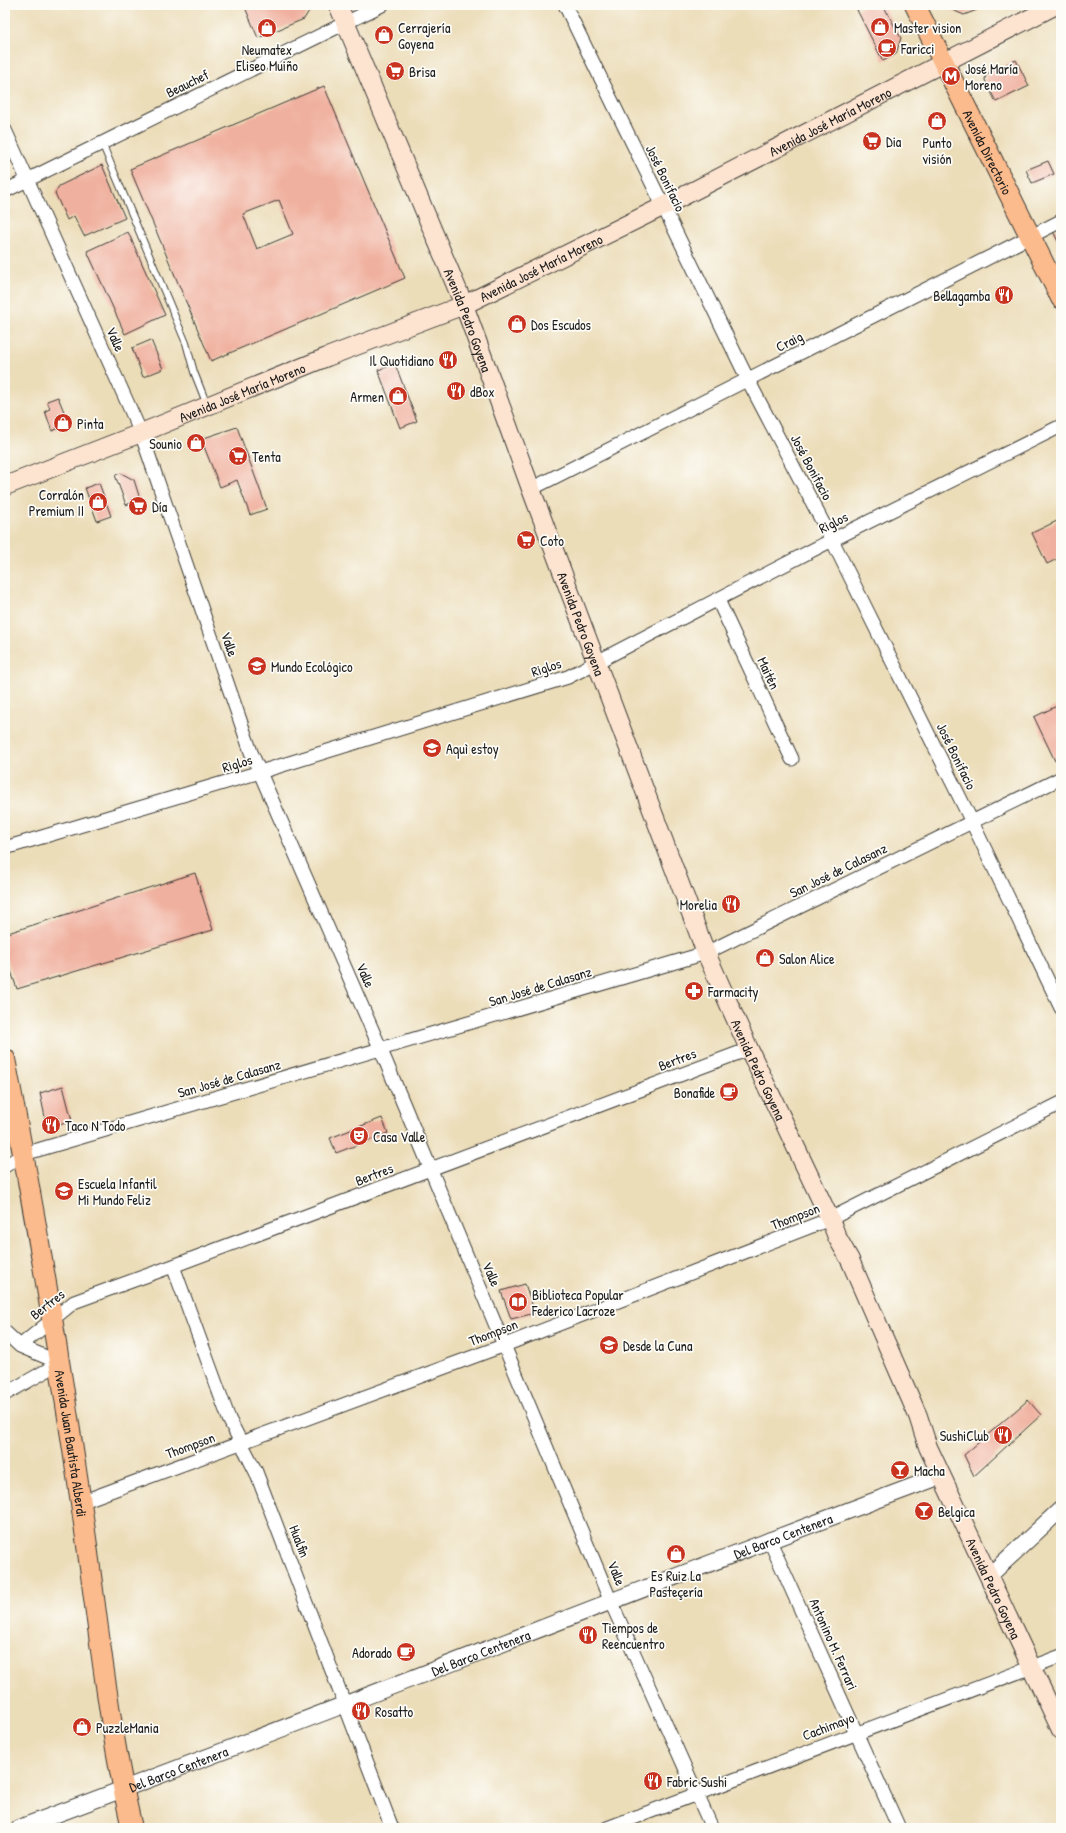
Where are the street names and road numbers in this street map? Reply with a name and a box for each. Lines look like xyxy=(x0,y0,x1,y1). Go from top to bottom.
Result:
street label: Beauchef xyxy=(162,64,212,102)
street label: Avenida José María Moreno xyxy=(766,82,894,160)
street label: Avenida Directorio xyxy=(959,106,1017,198)
street label: José Bonifacio xyxy=(642,142,690,215)
street label: Avenida José María Moreno xyxy=(476,228,606,305)
street label: Avenida Pedro Goyena xyxy=(440,265,497,375)
street label: Valle xyxy=(102,324,130,355)
street label: Craig xyxy=(772,326,806,357)
street label: Avenida José María Moreno xyxy=(176,357,308,426)
street label: José Bonifacio xyxy=(787,431,837,504)
street label: Riglos xyxy=(815,507,851,538)
street label: Avenida Pedro Goyena xyxy=(554,569,610,679)
street label: Valle xyxy=(217,629,243,659)
street label: Riglos xyxy=(529,653,564,682)
street label: Maitén xyxy=(753,654,785,692)
street label: José Bonifacio xyxy=(933,720,981,793)
street label: Riglos xyxy=(220,749,255,777)
street label: San José de Calasanz xyxy=(786,838,890,902)
street label: Valle xyxy=(352,960,380,991)
street label: San José de Calasanz xyxy=(486,961,594,1011)
street label: Avenida Pedro Goyena xyxy=(727,1016,791,1123)
street label: Bertres xyxy=(655,1043,699,1075)
street label: San José de Calasanz xyxy=(175,1054,283,1102)
street label: Bertres xyxy=(352,1158,396,1190)
street label: Thompson xyxy=(768,1198,823,1235)
street label: Valle xyxy=(478,1259,506,1290)
street label: Bertres xyxy=(26,1284,68,1324)
street label: Thompson xyxy=(466,1314,521,1351)
street label: Avenida Juan Bautista Alberdi xyxy=(51,1368,92,1518)
street label: Thompson xyxy=(163,1427,218,1464)
street label: Del Barco Centenera xyxy=(731,1508,835,1563)
street label: Hualfin xyxy=(285,1522,315,1560)
street label: Avenida Pedro Goyena xyxy=(962,1535,1026,1642)
street label: Valle xyxy=(604,1558,631,1589)
street label: Antonino M. Ferrari xyxy=(805,1595,863,1693)
street label: Del Barco Centenera xyxy=(428,1624,533,1680)
street label: Cachimayo xyxy=(799,1707,857,1746)
street label: Del Barco Centenera xyxy=(126,1741,231,1796)

